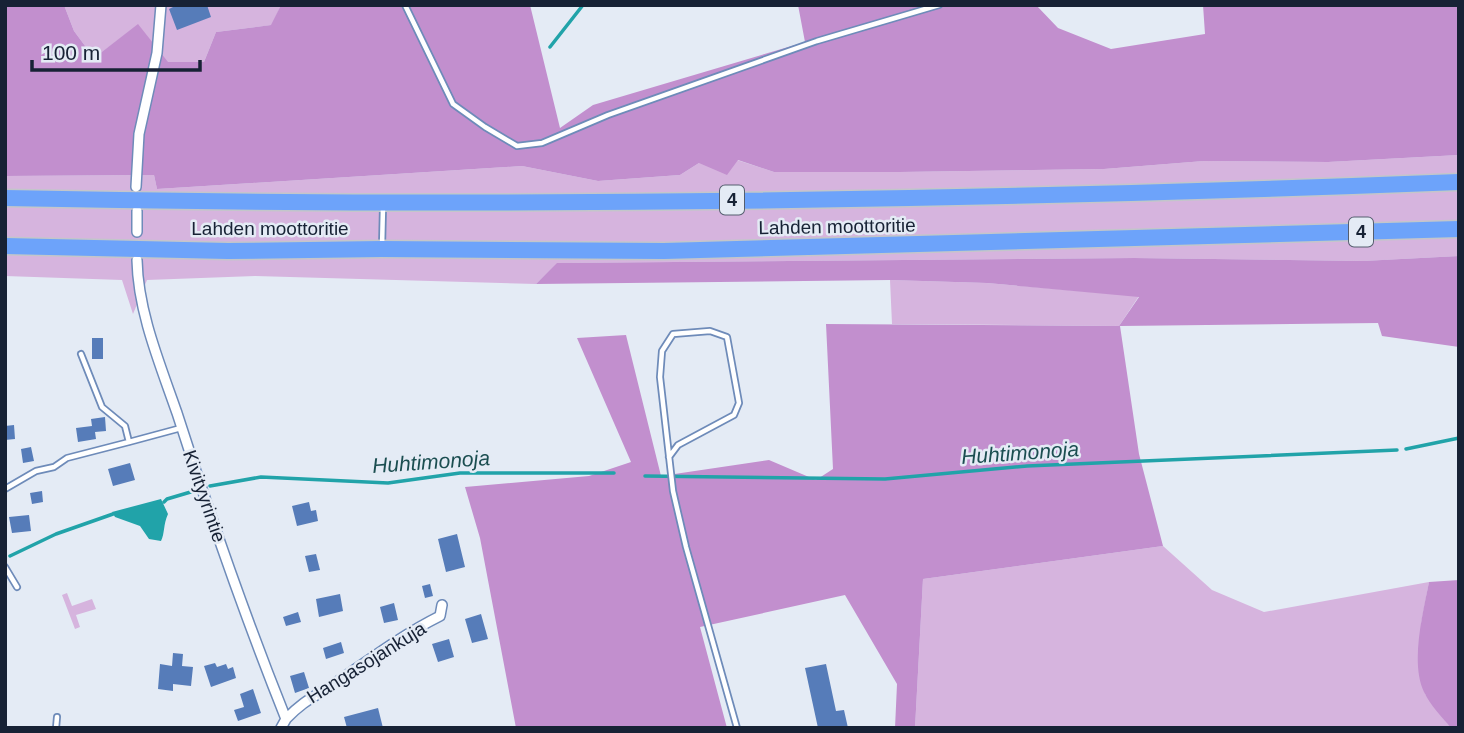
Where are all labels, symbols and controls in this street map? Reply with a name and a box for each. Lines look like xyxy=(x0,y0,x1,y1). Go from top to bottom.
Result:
scale bar xyxy=(32,28,200,72)
text: 100 m xyxy=(42,41,100,64)
road number: 4 xyxy=(720,186,744,215)
street label: Lahden moottoritie xyxy=(758,215,916,238)
street label: Lahden moottoritie xyxy=(191,218,349,239)
road number: 4 xyxy=(1349,218,1373,246)
water label: Huhtimonoja xyxy=(960,437,1080,468)
water label: Huhtimonoja xyxy=(371,446,491,477)
street label: Kivityyrintie xyxy=(179,447,230,545)
street label: Hangasojankuja xyxy=(303,617,430,707)

